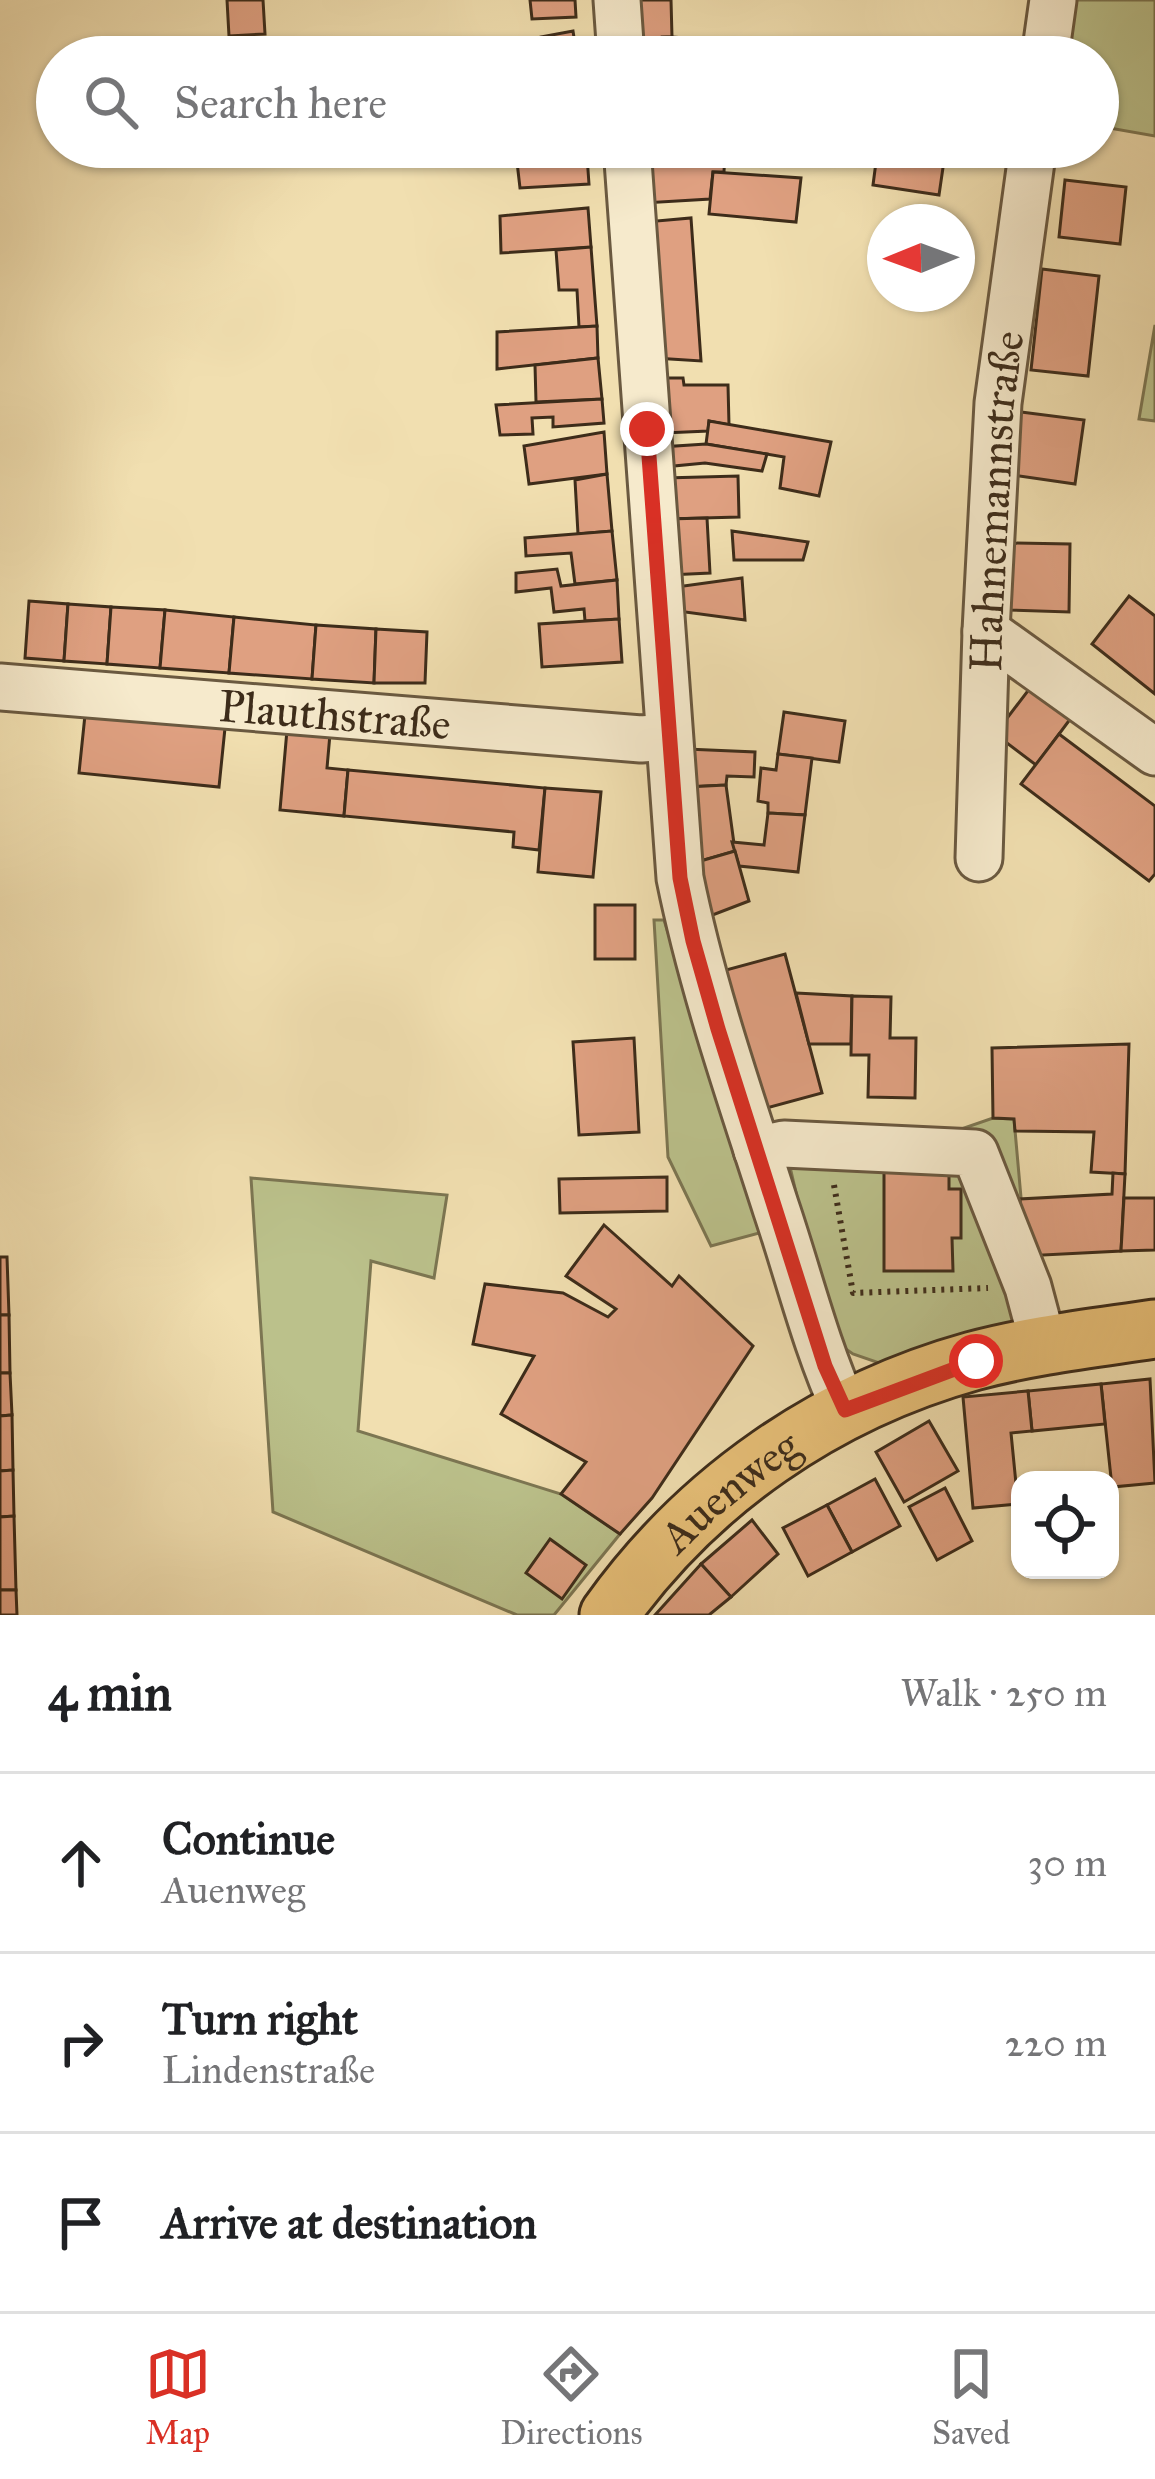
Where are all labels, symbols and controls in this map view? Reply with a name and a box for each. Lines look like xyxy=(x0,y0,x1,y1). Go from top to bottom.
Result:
search box xyxy=(36,36,1119,168)
icon: search xyxy=(78,69,144,135)
text: Search here xyxy=(174,75,387,130)
north arrow xyxy=(867,204,975,312)
street label: Hahnemannstraße xyxy=(957,327,1035,673)
route end xyxy=(620,402,674,456)
street label: Plauthstraße xyxy=(217,677,453,751)
route start xyxy=(949,1334,1003,1388)
street label: Auenweg xyxy=(646,1416,810,1565)
map controls xyxy=(1011,1471,1119,1579)
button: locate xyxy=(1011,1471,1119,1579)
text: 4 min xyxy=(48,1662,172,1724)
text: Walk · 250 m xyxy=(900,1669,1107,1717)
text: Continue xyxy=(162,1811,335,1866)
icon: ahead xyxy=(48,1830,114,1896)
text: 30 m xyxy=(1028,1839,1107,1887)
text: Auenweg xyxy=(162,1866,305,1914)
text: Turn right xyxy=(162,1991,358,2046)
icon: right xyxy=(48,2010,114,2076)
text: 220 m xyxy=(1005,2019,1107,2067)
text: Lindenstraße xyxy=(162,2046,375,2094)
icon: arrive xyxy=(48,2190,114,2256)
text: Arrive at destination xyxy=(162,2195,537,2250)
tab: Map xyxy=(145,2341,211,2453)
tab: Directions xyxy=(500,2341,642,2453)
tab: Saved xyxy=(932,2341,1010,2453)

